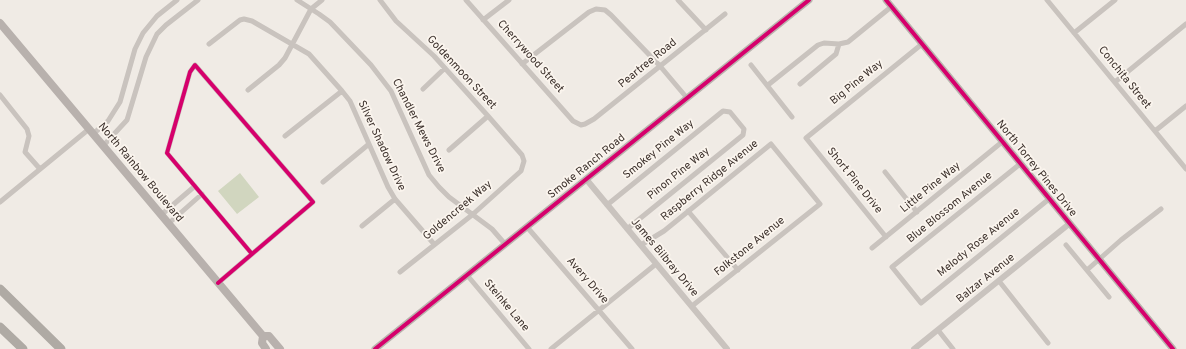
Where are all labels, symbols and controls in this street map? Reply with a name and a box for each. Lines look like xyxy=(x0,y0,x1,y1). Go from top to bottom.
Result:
street label: Cherrywood Street xyxy=(494,18,566,96)
street label: Goldenmoon Street xyxy=(423,33,499,113)
street label: Peartree Road xyxy=(616,37,680,91)
street label: Conchita Street xyxy=(1095,44,1153,112)
street label: Big Pine Way xyxy=(828,58,886,108)
street label: Chandler Mews Drive xyxy=(389,77,447,175)
street label: Silver Shadow Drive xyxy=(354,99,408,193)
street label: Smokey Pine Way xyxy=(621,118,697,182)
street label: North Torrey Pines Drive xyxy=(993,118,1079,220)
street label: North Rainbow Boulevard xyxy=(95,121,185,225)
street label: Smoke Ranch Road xyxy=(546,132,628,202)
street label: Raspberry Ridge Avenue xyxy=(659,138,761,224)
street label: Pinon Pine Way xyxy=(645,145,713,203)
street label: Short Pine Drive xyxy=(823,145,885,217)
street label: Little Pine Way xyxy=(898,160,964,216)
street label: Blue Blossom Avenue xyxy=(905,170,995,246)
street label: Goldencreek Way xyxy=(421,178,495,244)
street label: Melody Rose Avenue xyxy=(935,206,1023,280)
street label: Folkstone Avenue xyxy=(712,215,788,279)
street label: James Bilbray Drive xyxy=(627,216,701,300)
street label: Balzar Avenue xyxy=(954,251,1018,307)
street label: Avery Drive xyxy=(563,255,611,307)
street label: Steinke Lane xyxy=(480,277,532,335)

